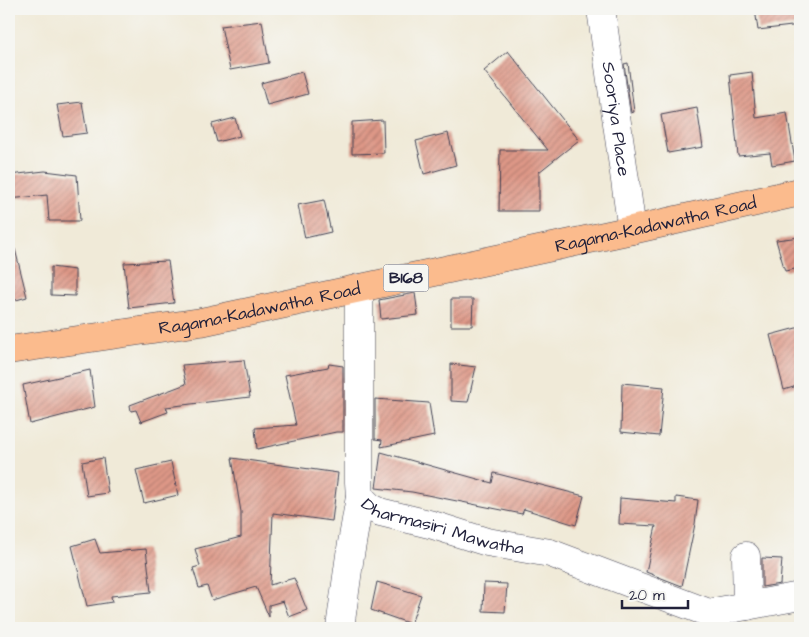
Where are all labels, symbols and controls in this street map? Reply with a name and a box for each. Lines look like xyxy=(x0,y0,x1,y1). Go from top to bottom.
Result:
street label: Sooriya Place xyxy=(596,60,637,178)
street label: Ragama-Kadawatha Road xyxy=(553,190,759,259)
road number: B168 xyxy=(384,264,428,292)
street label: Ragama-Kadawatha Road xyxy=(157,276,363,341)
street label: Dharmasiri Mawatha xyxy=(355,492,526,561)
scale bar xyxy=(622,577,688,609)
text: 20 m xyxy=(629,585,665,606)

